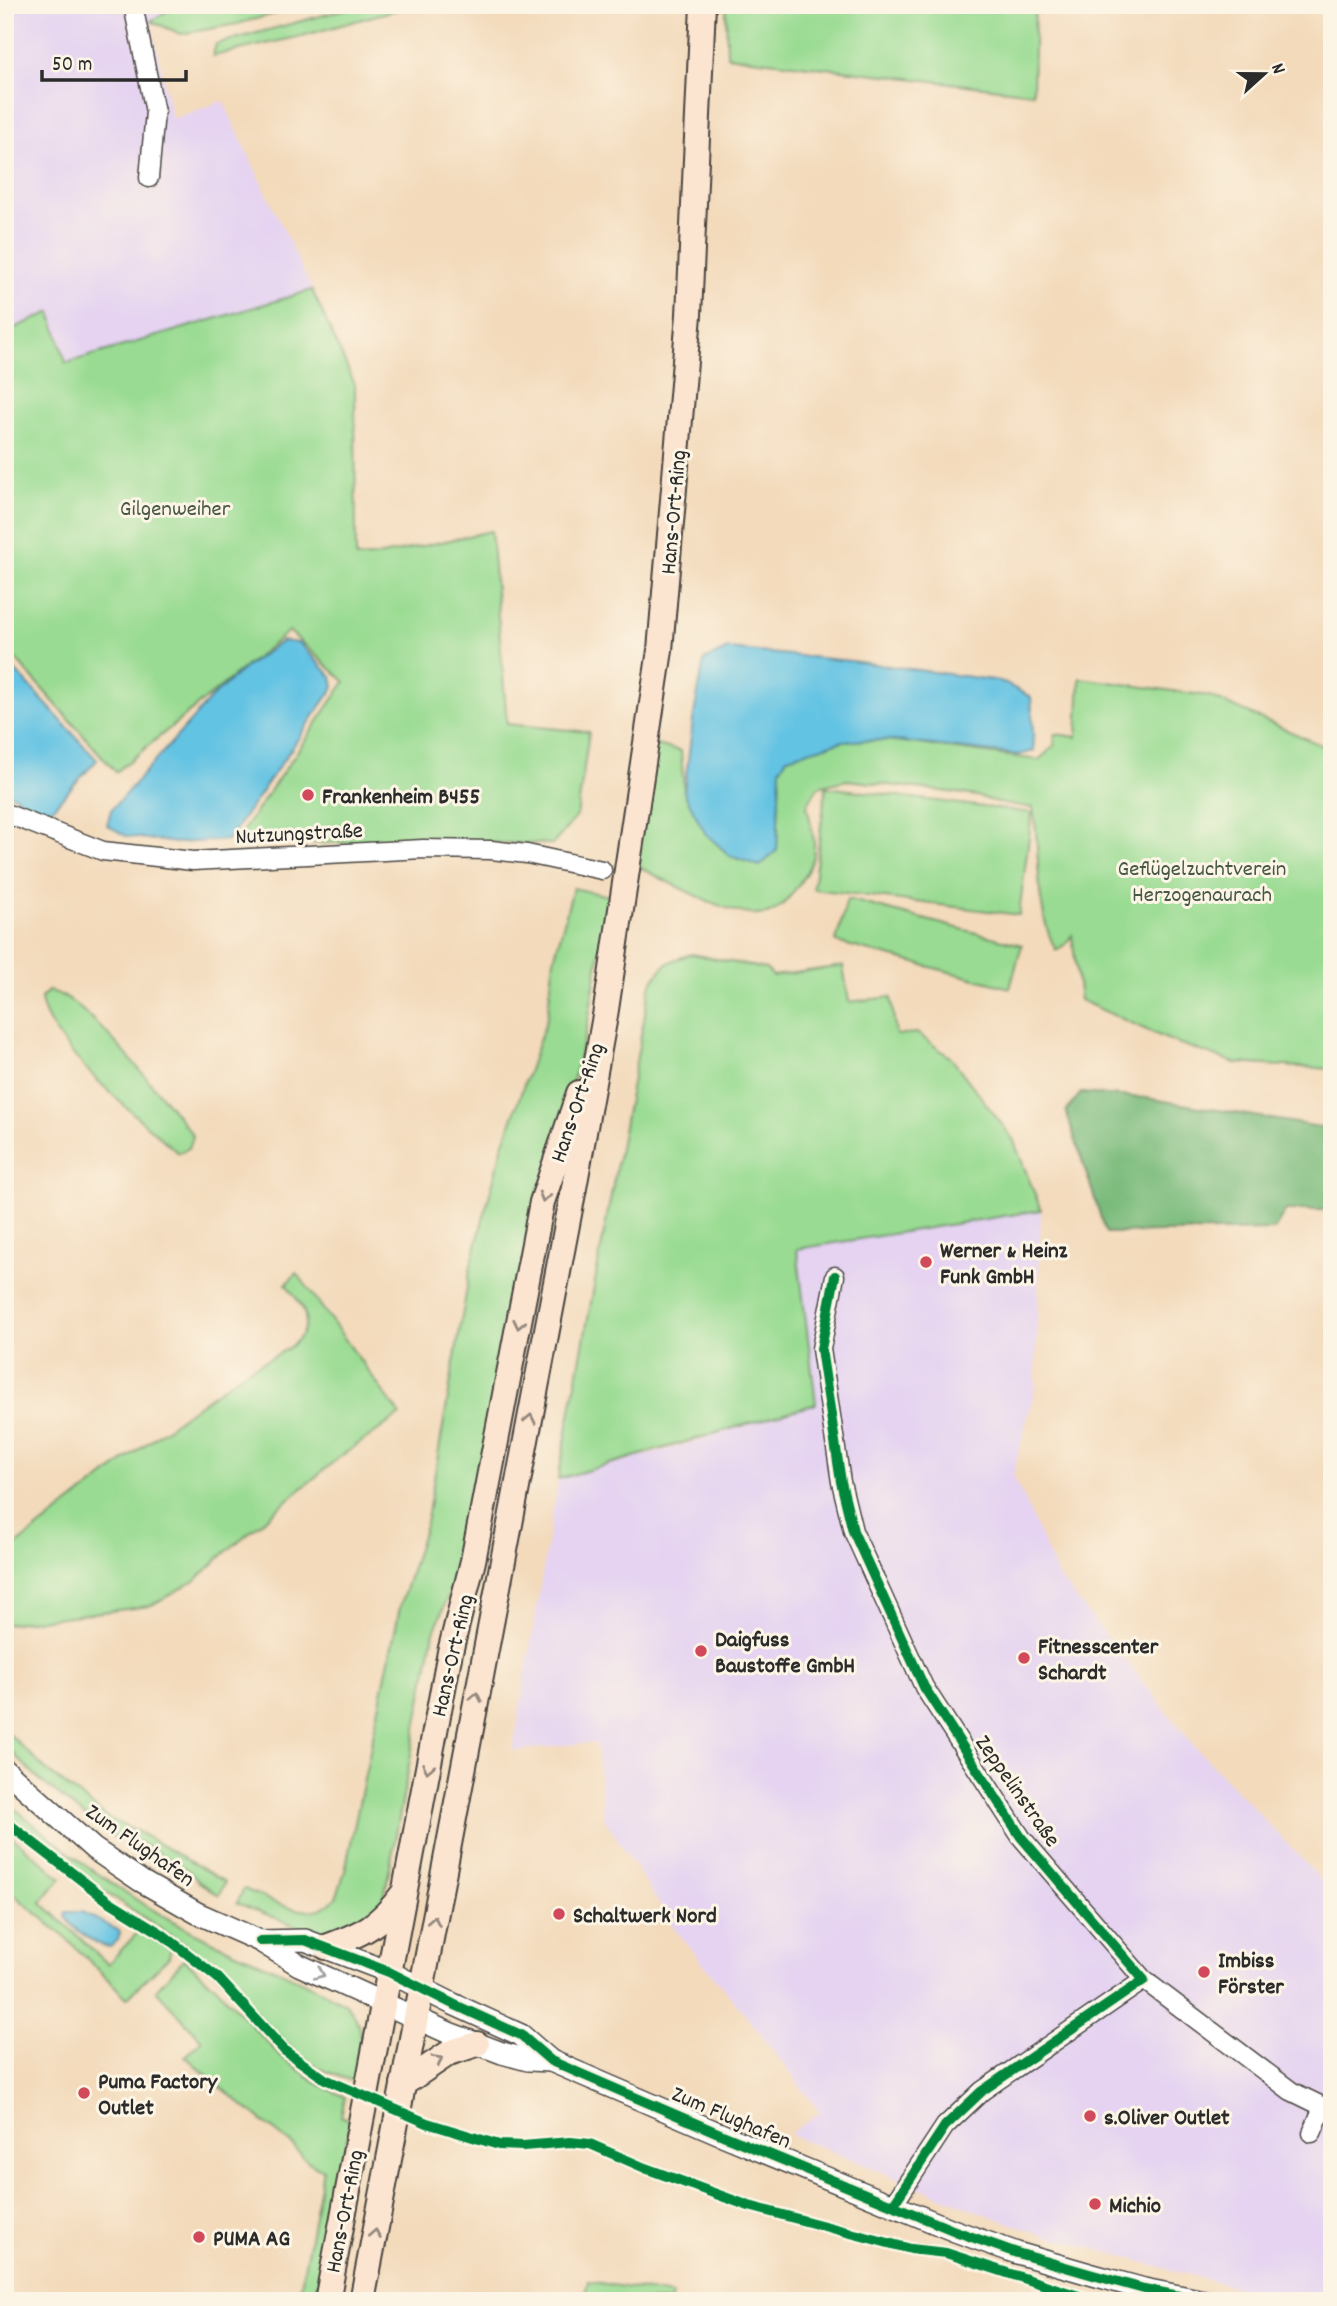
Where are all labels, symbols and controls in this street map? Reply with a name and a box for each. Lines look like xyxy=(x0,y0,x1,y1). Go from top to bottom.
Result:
scale bar xyxy=(42,38,186,82)
north arrow xyxy=(1228,38,1298,108)
text: 50 m xyxy=(52,51,92,81)
text: N xyxy=(1262,60,1291,78)
street label: Hans-Ort-Ring xyxy=(654,449,697,576)
park label: Gilgenweiher xyxy=(120,494,231,527)
place label: Frankenheim B455 xyxy=(322,782,480,815)
marker: Frankenheim B455 xyxy=(300,787,316,803)
street label: Nutzungstraße xyxy=(235,816,364,855)
park label: Geflügelzuchtverein Herzogenaurach xyxy=(1118,854,1286,913)
street label: Hans-Ort-Ring xyxy=(543,1039,615,1168)
one-way arrow xyxy=(538,1190,553,1202)
place label: Werner & Heinz Funk GmbH xyxy=(940,1236,1068,1295)
marker: Werner & Heinz Funk GmbH xyxy=(918,1254,934,1270)
one-way arrow xyxy=(512,1318,527,1330)
one-way arrow xyxy=(522,1413,537,1425)
street label: Hans-Ort-Ring xyxy=(424,1591,485,1720)
place label: Daigfuss Baustoffe GmbH xyxy=(715,1625,855,1684)
place label: Fitnesscenter Schardt xyxy=(1038,1632,1159,1691)
marker: Daigfuss Baustoffe GmbH xyxy=(693,1643,709,1659)
marker: Fitnesscenter Schardt xyxy=(1016,1650,1032,1666)
one-way arrow xyxy=(468,1691,483,1703)
street label: Zeppelinstraße xyxy=(965,1729,1067,1855)
one-way arrow xyxy=(421,1762,436,1774)
street label: Zum Flughafen xyxy=(78,1797,200,1897)
place label: Schaltwerk Nord xyxy=(573,1901,717,1934)
marker: Schaltwerk Nord xyxy=(551,1906,567,1922)
one-way arrow xyxy=(426,1915,441,1927)
place label: Imbiss Förster xyxy=(1218,1946,1284,2005)
marker: Imbiss Förster xyxy=(1196,1964,1212,1980)
one-way arrow xyxy=(313,1966,325,1980)
one-way arrow xyxy=(431,2055,444,2068)
place label: Puma Factory Outlet xyxy=(98,2067,219,2126)
street label: Zum Flughafen xyxy=(666,2079,796,2159)
marker: Puma Factory Outlet xyxy=(76,2085,92,2101)
place label: s.Oliver Outlet xyxy=(1104,2103,1230,2136)
marker: s.Oliver Outlet xyxy=(1082,2108,1098,2124)
street label: Hans-Ort-Ring xyxy=(318,2147,375,2276)
place label: Michio xyxy=(1109,2191,1161,2224)
marker: Michio xyxy=(1087,2196,1103,2212)
place label: PUMA AG xyxy=(213,2224,290,2257)
one-way arrow xyxy=(366,2228,381,2240)
marker: PUMA AG xyxy=(191,2229,207,2245)

